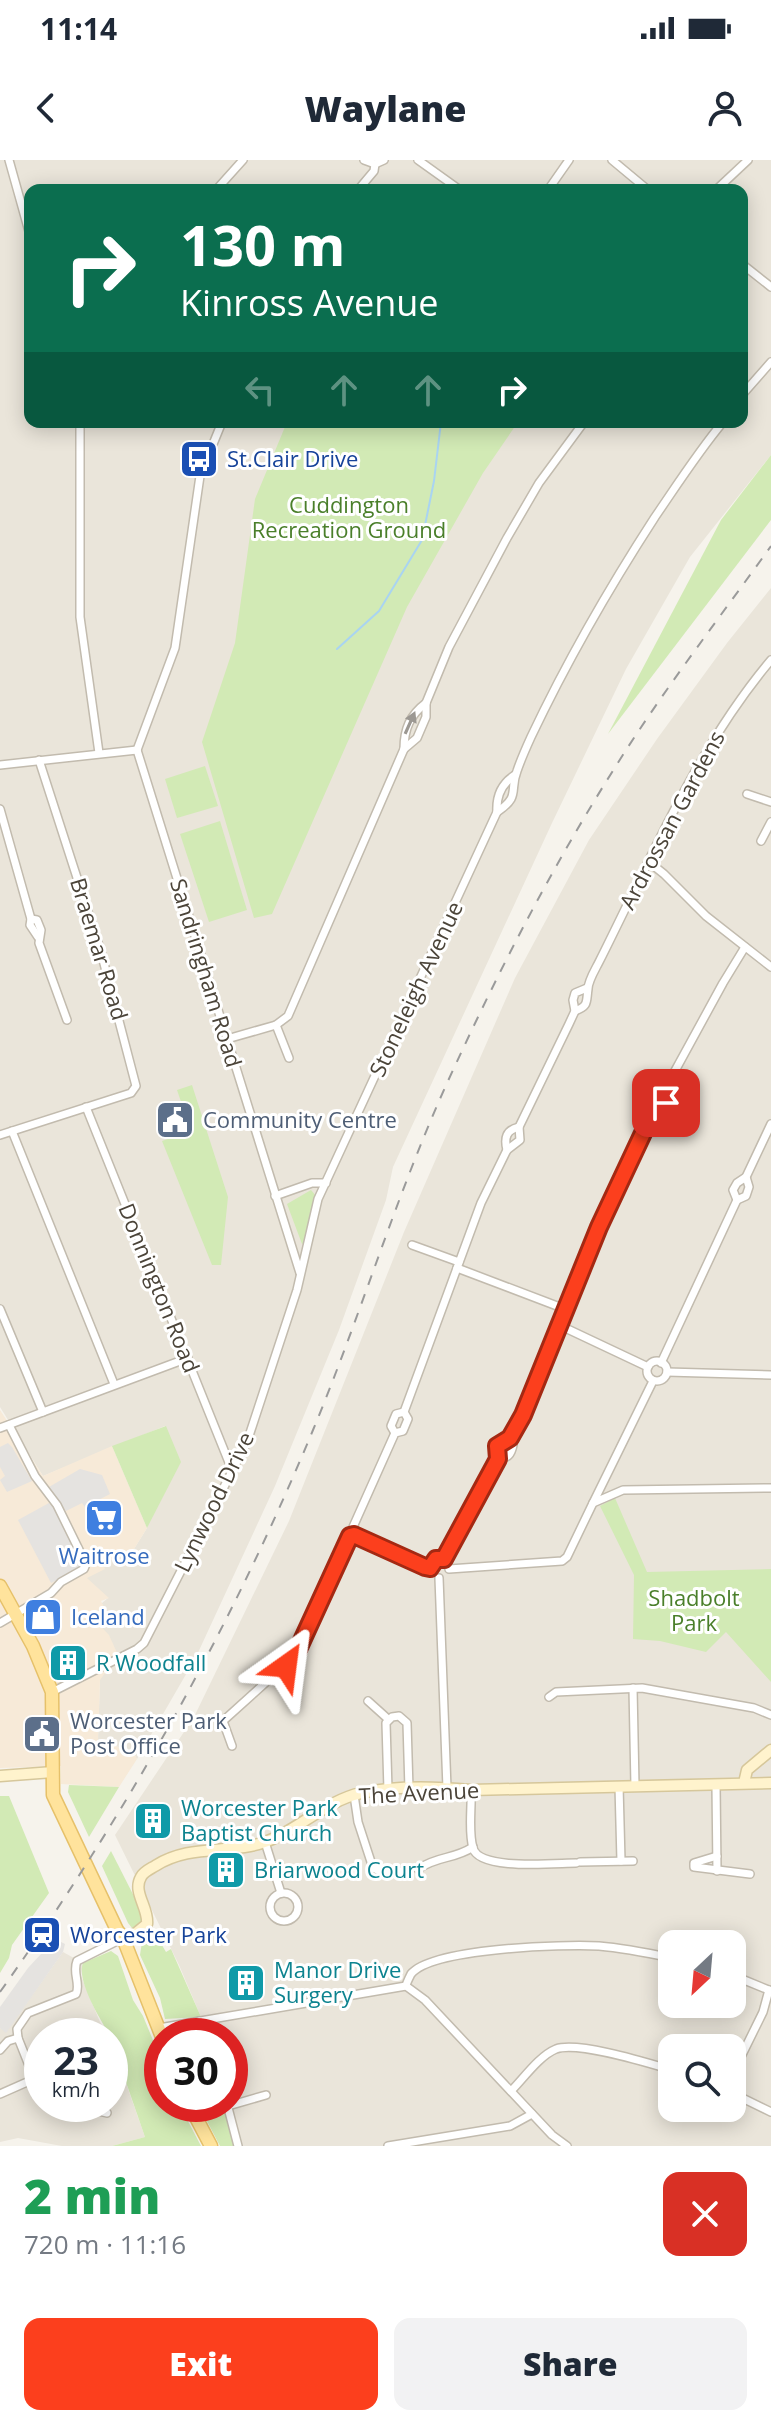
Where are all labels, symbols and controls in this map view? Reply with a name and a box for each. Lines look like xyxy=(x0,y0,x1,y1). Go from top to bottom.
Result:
text: 11:14 xyxy=(40,8,117,49)
text: Waylane xyxy=(304,84,467,133)
icon: back xyxy=(24,86,68,130)
icon: person xyxy=(703,86,747,130)
text: 130 m xyxy=(180,206,346,282)
icon: right xyxy=(48,216,152,320)
text: Kinross Avenue xyxy=(180,278,439,327)
icon: left xyxy=(238,368,282,412)
icon: ahead xyxy=(322,368,366,412)
icon: ahead xyxy=(406,368,450,412)
icon: right xyxy=(490,368,534,412)
bus stop icon: St.Clair Drive xyxy=(178,438,220,480)
place label: St.Clair Drive xyxy=(227,443,358,473)
park label: Cuddington Recreation Ground xyxy=(252,489,446,544)
one-way arrow xyxy=(403,712,416,735)
street label: Ardrossan Gardens xyxy=(611,725,731,914)
street label: Braemar Road xyxy=(64,874,136,1024)
street label: Sandringham Road xyxy=(164,875,250,1071)
street label: Stoneleigh Avenue xyxy=(361,896,469,1081)
pin xyxy=(632,1069,700,1137)
icon: arrive xyxy=(644,1081,688,1125)
public building icon: Community Centre xyxy=(154,1099,196,1141)
place label: Community Centre xyxy=(203,1104,397,1134)
street label: Donnington Road xyxy=(112,1199,208,1377)
street label: Lynwood Drive xyxy=(166,1426,260,1577)
supermarket icon: Waitrose xyxy=(83,1497,125,1539)
place label: Waitrose xyxy=(59,1540,150,1570)
park label: Shadbolt Park xyxy=(648,1582,740,1637)
shop icon: Iceland xyxy=(22,1596,64,1638)
place label: Iceland xyxy=(71,1601,145,1631)
position arrow xyxy=(244,1624,328,1708)
building icon: R Woodfall xyxy=(47,1642,89,1684)
place label: R Woodfall xyxy=(96,1647,206,1677)
place label: Worcester Park Post Office xyxy=(70,1705,227,1760)
public building icon: Worcester Park Post Office xyxy=(21,1713,63,1755)
street label: The Avenue xyxy=(358,1774,480,1810)
place label: Worcester Park Baptist Church xyxy=(181,1792,338,1847)
building icon: Worcester Park Baptist Church xyxy=(132,1800,174,1842)
building icon: Briarwood Court xyxy=(205,1849,247,1891)
place label: Briarwood Court xyxy=(254,1854,424,1884)
station icon: Worcester Park xyxy=(21,1914,63,1956)
place label: Worcester Park xyxy=(70,1919,227,1949)
north arrow xyxy=(658,1930,746,2018)
map controls xyxy=(658,1930,746,2122)
place label: Manor Drive Surgery xyxy=(274,1954,401,2009)
building icon: Manor Drive Surgery xyxy=(225,1962,267,2004)
speed limit sign: 30 xyxy=(144,2018,248,2122)
text: 23 xyxy=(53,2032,99,2087)
button: search xyxy=(658,2034,746,2122)
text: km/h xyxy=(52,2076,100,2103)
text: 2 min xyxy=(24,2163,160,2228)
button: close xyxy=(663,2172,747,2256)
text: 720 m · 11:16 xyxy=(24,2226,186,2262)
button: Exit xyxy=(24,2318,378,2410)
button: Share xyxy=(394,2318,747,2410)

